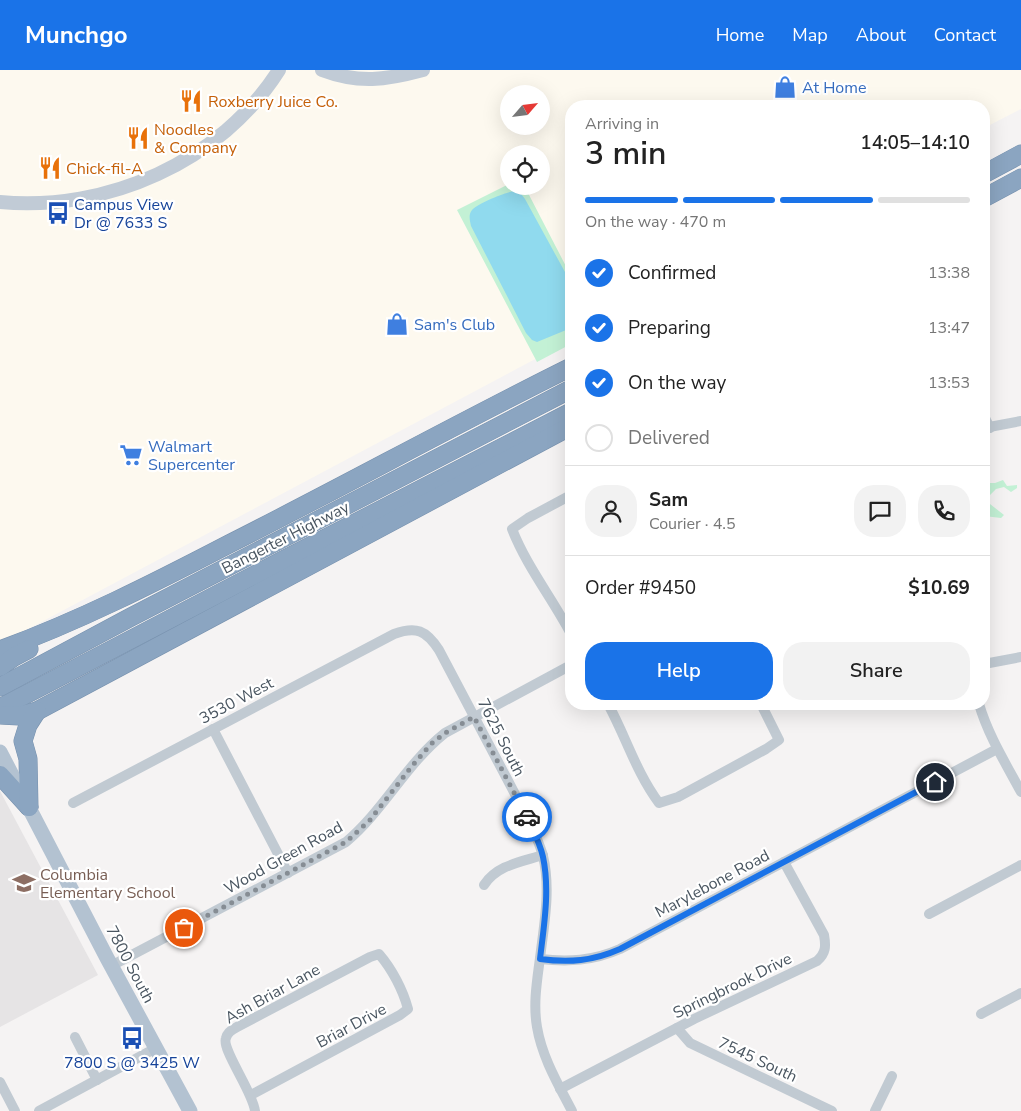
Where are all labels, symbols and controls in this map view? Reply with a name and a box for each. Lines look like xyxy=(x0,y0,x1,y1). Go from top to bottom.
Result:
text: Munchgo xyxy=(25,19,127,51)
text: Home xyxy=(716,23,764,47)
text: Map xyxy=(792,23,828,47)
text: About xyxy=(856,23,906,47)
text: Contact xyxy=(934,23,996,47)
shop icon: At Home xyxy=(772,74,798,100)
place label: At Home xyxy=(802,77,866,99)
north arrow xyxy=(500,85,550,135)
map controls xyxy=(500,85,550,195)
restaurant icon: Roxberry Juice Co. xyxy=(178,88,204,114)
place label: Roxberry Juice Co. xyxy=(208,91,338,113)
text: Arriving in xyxy=(585,113,659,135)
place label: Noodles & Company xyxy=(154,119,238,159)
restaurant icon: Noodles & Company xyxy=(125,125,151,151)
text: 14:05–14:10 xyxy=(860,130,970,156)
text: 3 min xyxy=(585,132,667,175)
button: locate xyxy=(500,145,550,195)
restaurant icon: Chick-fil-A xyxy=(37,155,63,181)
place label: Chick-fil-A xyxy=(66,158,143,180)
place label: Campus View Dr @ 7633 S xyxy=(74,194,174,234)
bus stop icon: Campus View Dr @ 7633 S xyxy=(45,200,71,226)
text: On the way · 470 m xyxy=(585,211,726,233)
icon: check xyxy=(585,259,613,287)
text: Confirmed xyxy=(628,260,716,286)
text: 13:38 xyxy=(928,262,970,284)
shop icon: Sam's Club xyxy=(384,311,410,337)
place label: Sam's Club xyxy=(414,314,495,336)
icon: check xyxy=(585,314,613,342)
text: Preparing xyxy=(628,315,711,341)
text: 13:47 xyxy=(928,317,970,339)
icon: check xyxy=(585,369,613,397)
text: On the way xyxy=(628,370,726,396)
text: 13:53 xyxy=(928,372,970,394)
text: Delivered xyxy=(628,425,710,451)
place label: Walmart Supercenter xyxy=(148,436,235,476)
supermarket icon: Walmart Supercenter xyxy=(118,442,144,468)
button: person xyxy=(585,485,637,537)
button: chat xyxy=(854,485,906,537)
button: phone xyxy=(918,485,970,537)
text: Sam xyxy=(649,487,688,513)
street label: Bangerter Highway xyxy=(218,496,354,580)
text: Courier · 4.5 xyxy=(649,513,735,535)
text: Order #9450 xyxy=(585,575,696,601)
text: $10.69 xyxy=(908,575,970,601)
button: Help xyxy=(585,642,773,700)
button: Share xyxy=(783,642,970,700)
street label: 3530 West xyxy=(196,672,278,730)
street label: 7625 South xyxy=(472,695,530,780)
pin xyxy=(914,761,956,803)
icon: home xyxy=(921,768,949,796)
courier xyxy=(502,792,552,842)
icon: car xyxy=(513,803,541,831)
street label: Wood Green Road xyxy=(220,816,347,900)
street label: Marylebone Road xyxy=(651,844,774,923)
place label: Columbia Elementary School xyxy=(40,864,176,904)
school or university icon: Columbia Elementary School xyxy=(11,870,37,896)
pin xyxy=(163,907,205,949)
icon: bag xyxy=(170,914,198,942)
street label: 7800 South xyxy=(100,922,160,1007)
street label: Springbrook Drive xyxy=(669,948,796,1024)
street label: Ash Briar Lane xyxy=(221,959,324,1029)
street label: Briar Drive xyxy=(313,998,390,1054)
bus stop icon: 7800 S @ 3425 W xyxy=(119,1025,145,1051)
street label: 7545 South xyxy=(714,1032,801,1088)
place label: 7800 S @ 3425 W xyxy=(64,1052,200,1074)

